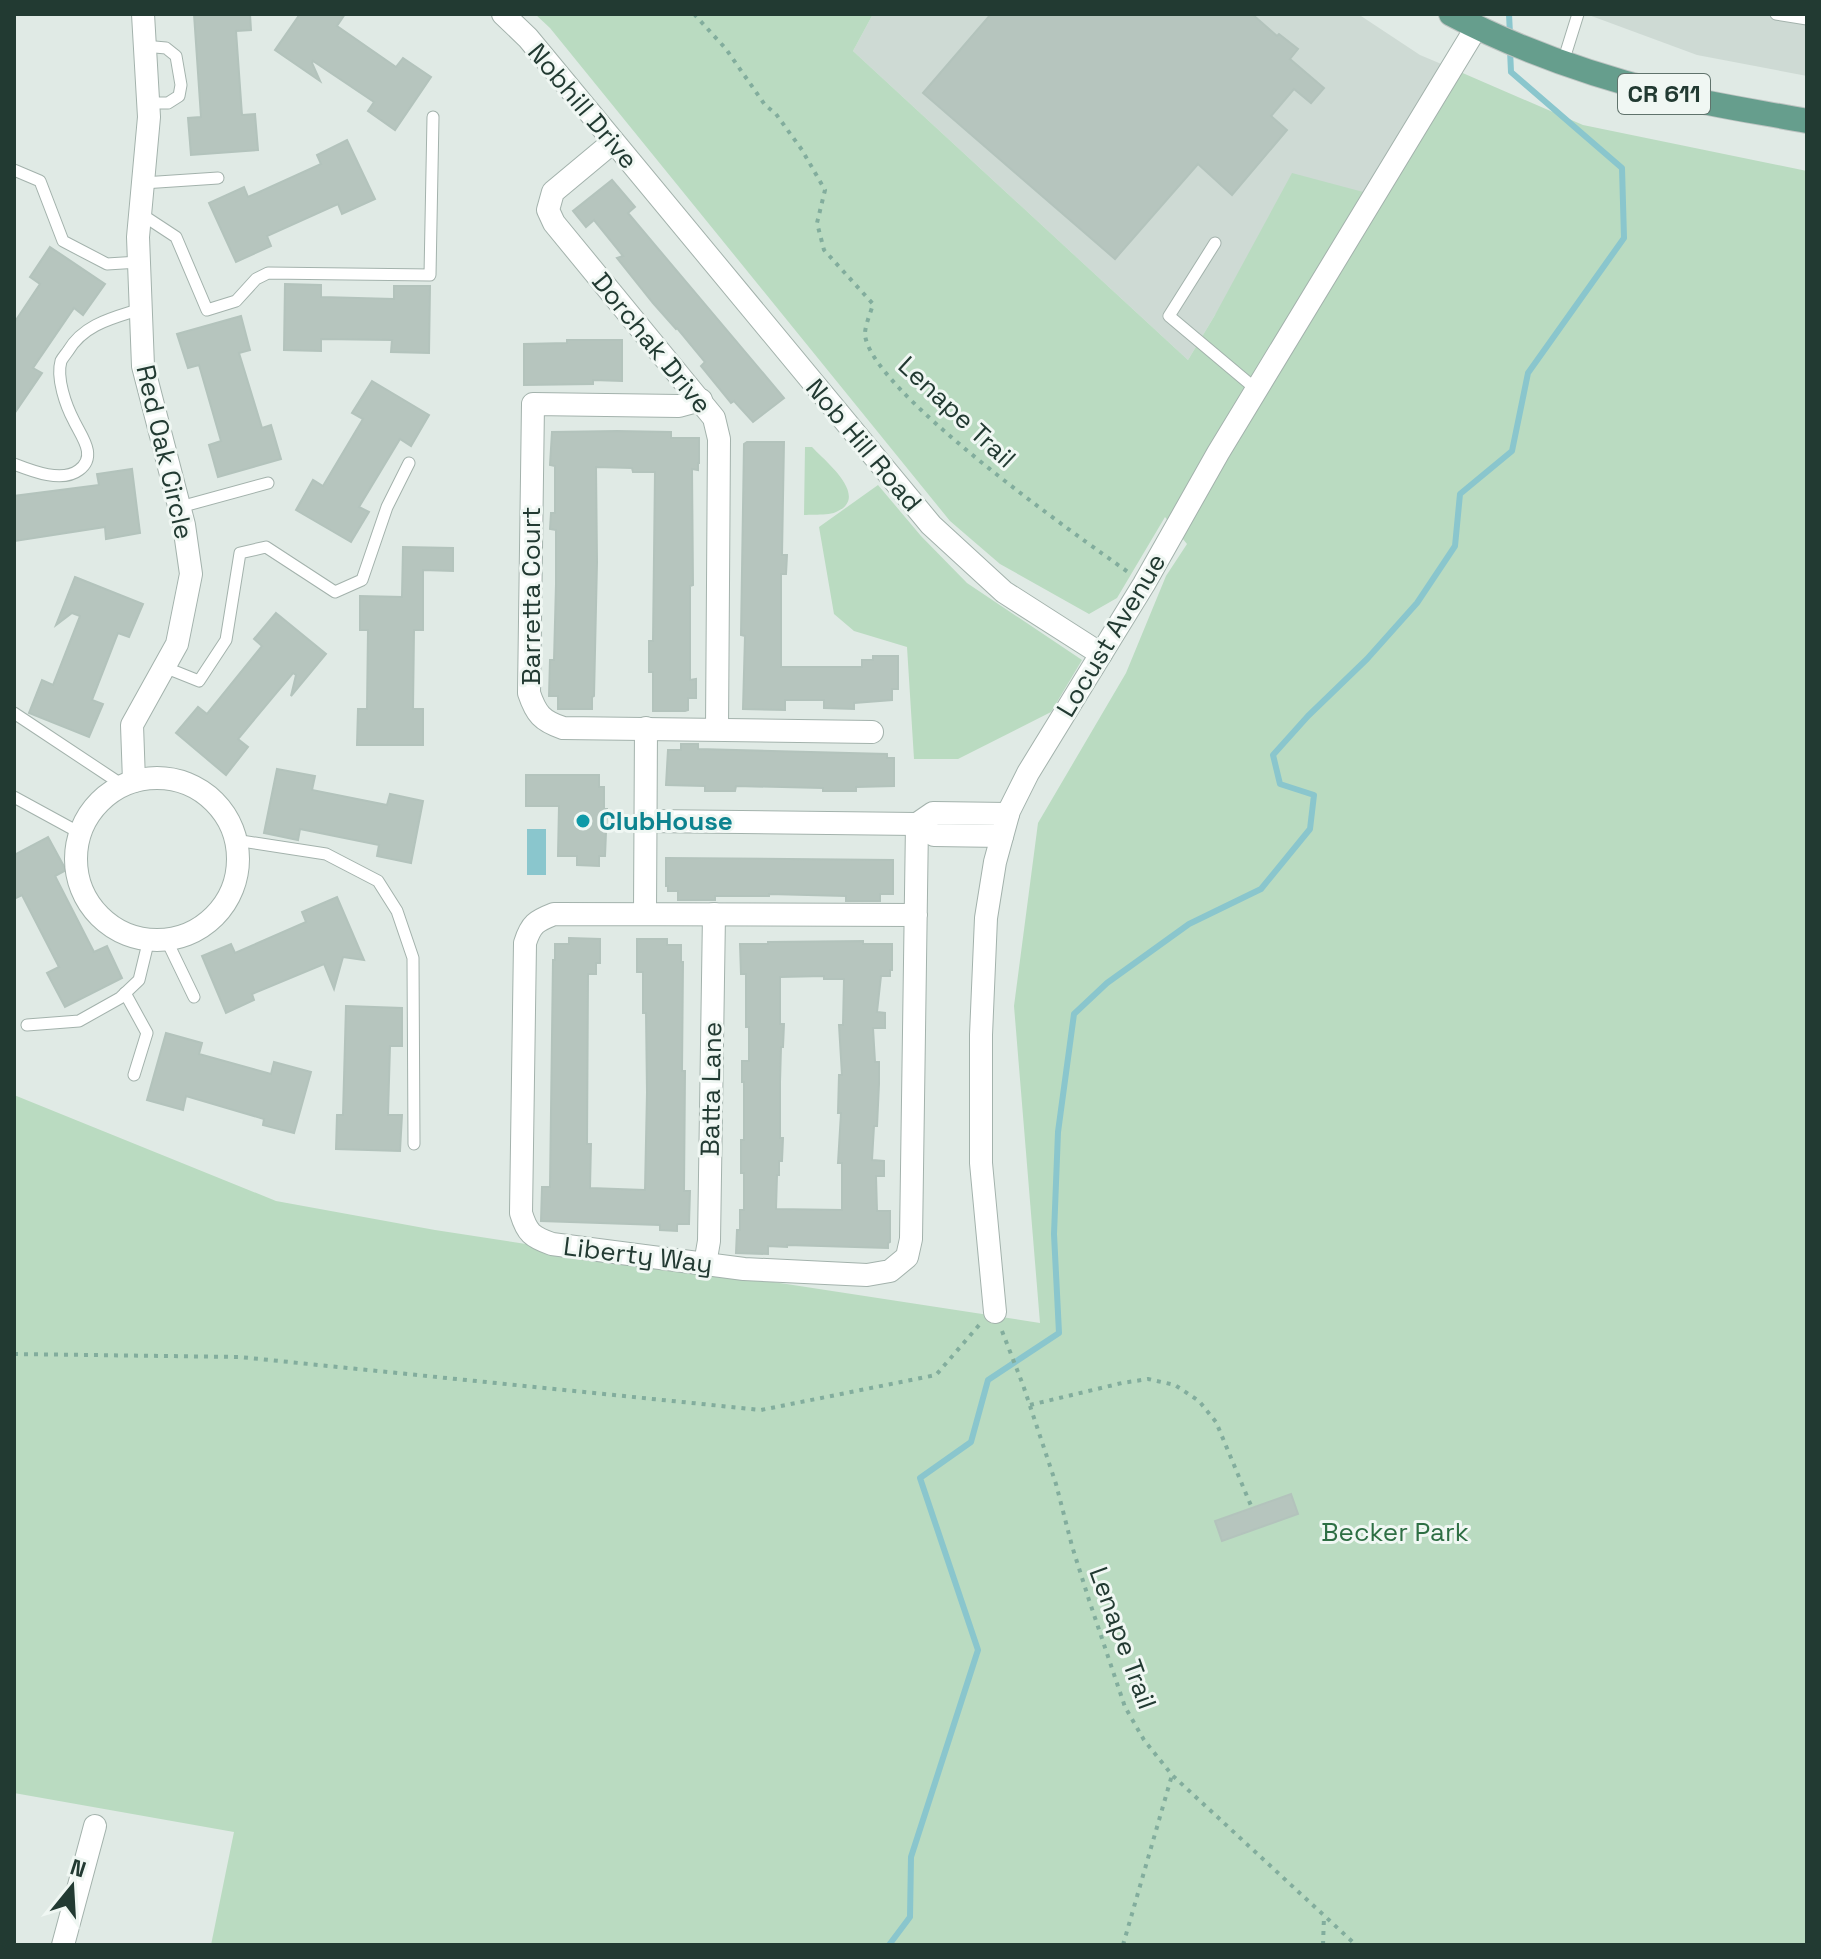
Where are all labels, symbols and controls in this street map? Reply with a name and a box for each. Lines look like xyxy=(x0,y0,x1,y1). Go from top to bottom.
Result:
street label: Nobhill Drive xyxy=(520,36,646,176)
road number: CR 611 xyxy=(1618,74,1710,114)
street label: Dorchak Drive xyxy=(585,265,719,421)
street label: Lenape Trail xyxy=(891,349,1023,475)
street label: Red Oak Circle xyxy=(128,361,202,543)
street label: Nob Hill Road xyxy=(798,371,930,519)
street label: Barretta Court xyxy=(514,506,548,686)
street label: Locust Avenue xyxy=(1049,547,1173,723)
place label: ClubHouse xyxy=(599,804,733,838)
marker: ClubHouse xyxy=(574,812,592,830)
street label: Batta Lane xyxy=(693,1021,729,1157)
street label: Liberty Way xyxy=(562,1229,714,1281)
park label: Becker Park xyxy=(1321,1515,1469,1549)
street label: Lenape Trail xyxy=(1082,1562,1164,1714)
north arrow xyxy=(32,1847,112,1927)
text: N xyxy=(67,1852,90,1884)

